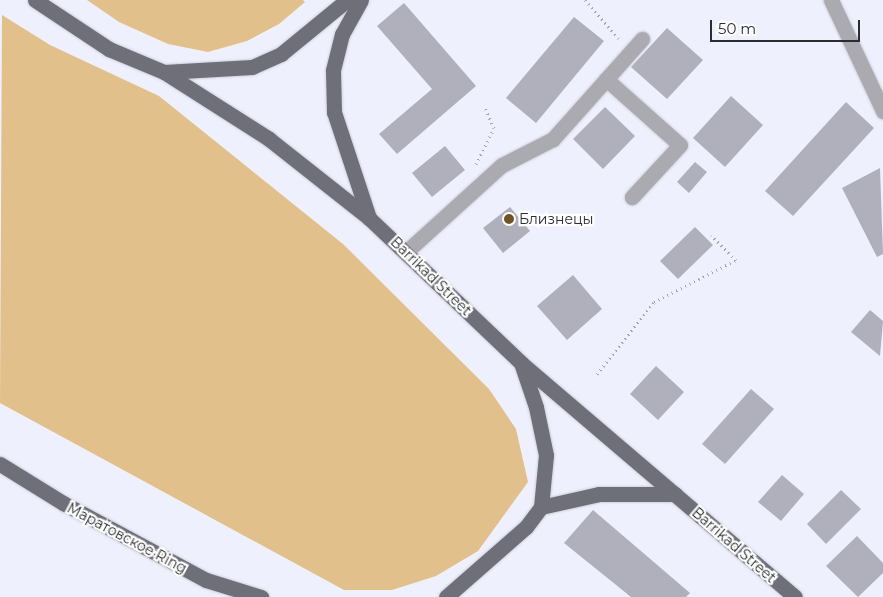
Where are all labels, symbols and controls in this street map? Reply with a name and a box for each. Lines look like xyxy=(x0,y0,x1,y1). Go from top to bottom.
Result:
scale bar xyxy=(713,10,863,42)
text: 50 m xyxy=(718,19,756,38)
place label: Близнецы xyxy=(519,211,594,227)
marker: Близнецы xyxy=(503,213,515,225)
street label: Barrikad Street xyxy=(387,233,475,319)
street label: Маратовское Ring xyxy=(64,499,190,577)
street label: Barrikad Street xyxy=(689,504,779,586)

